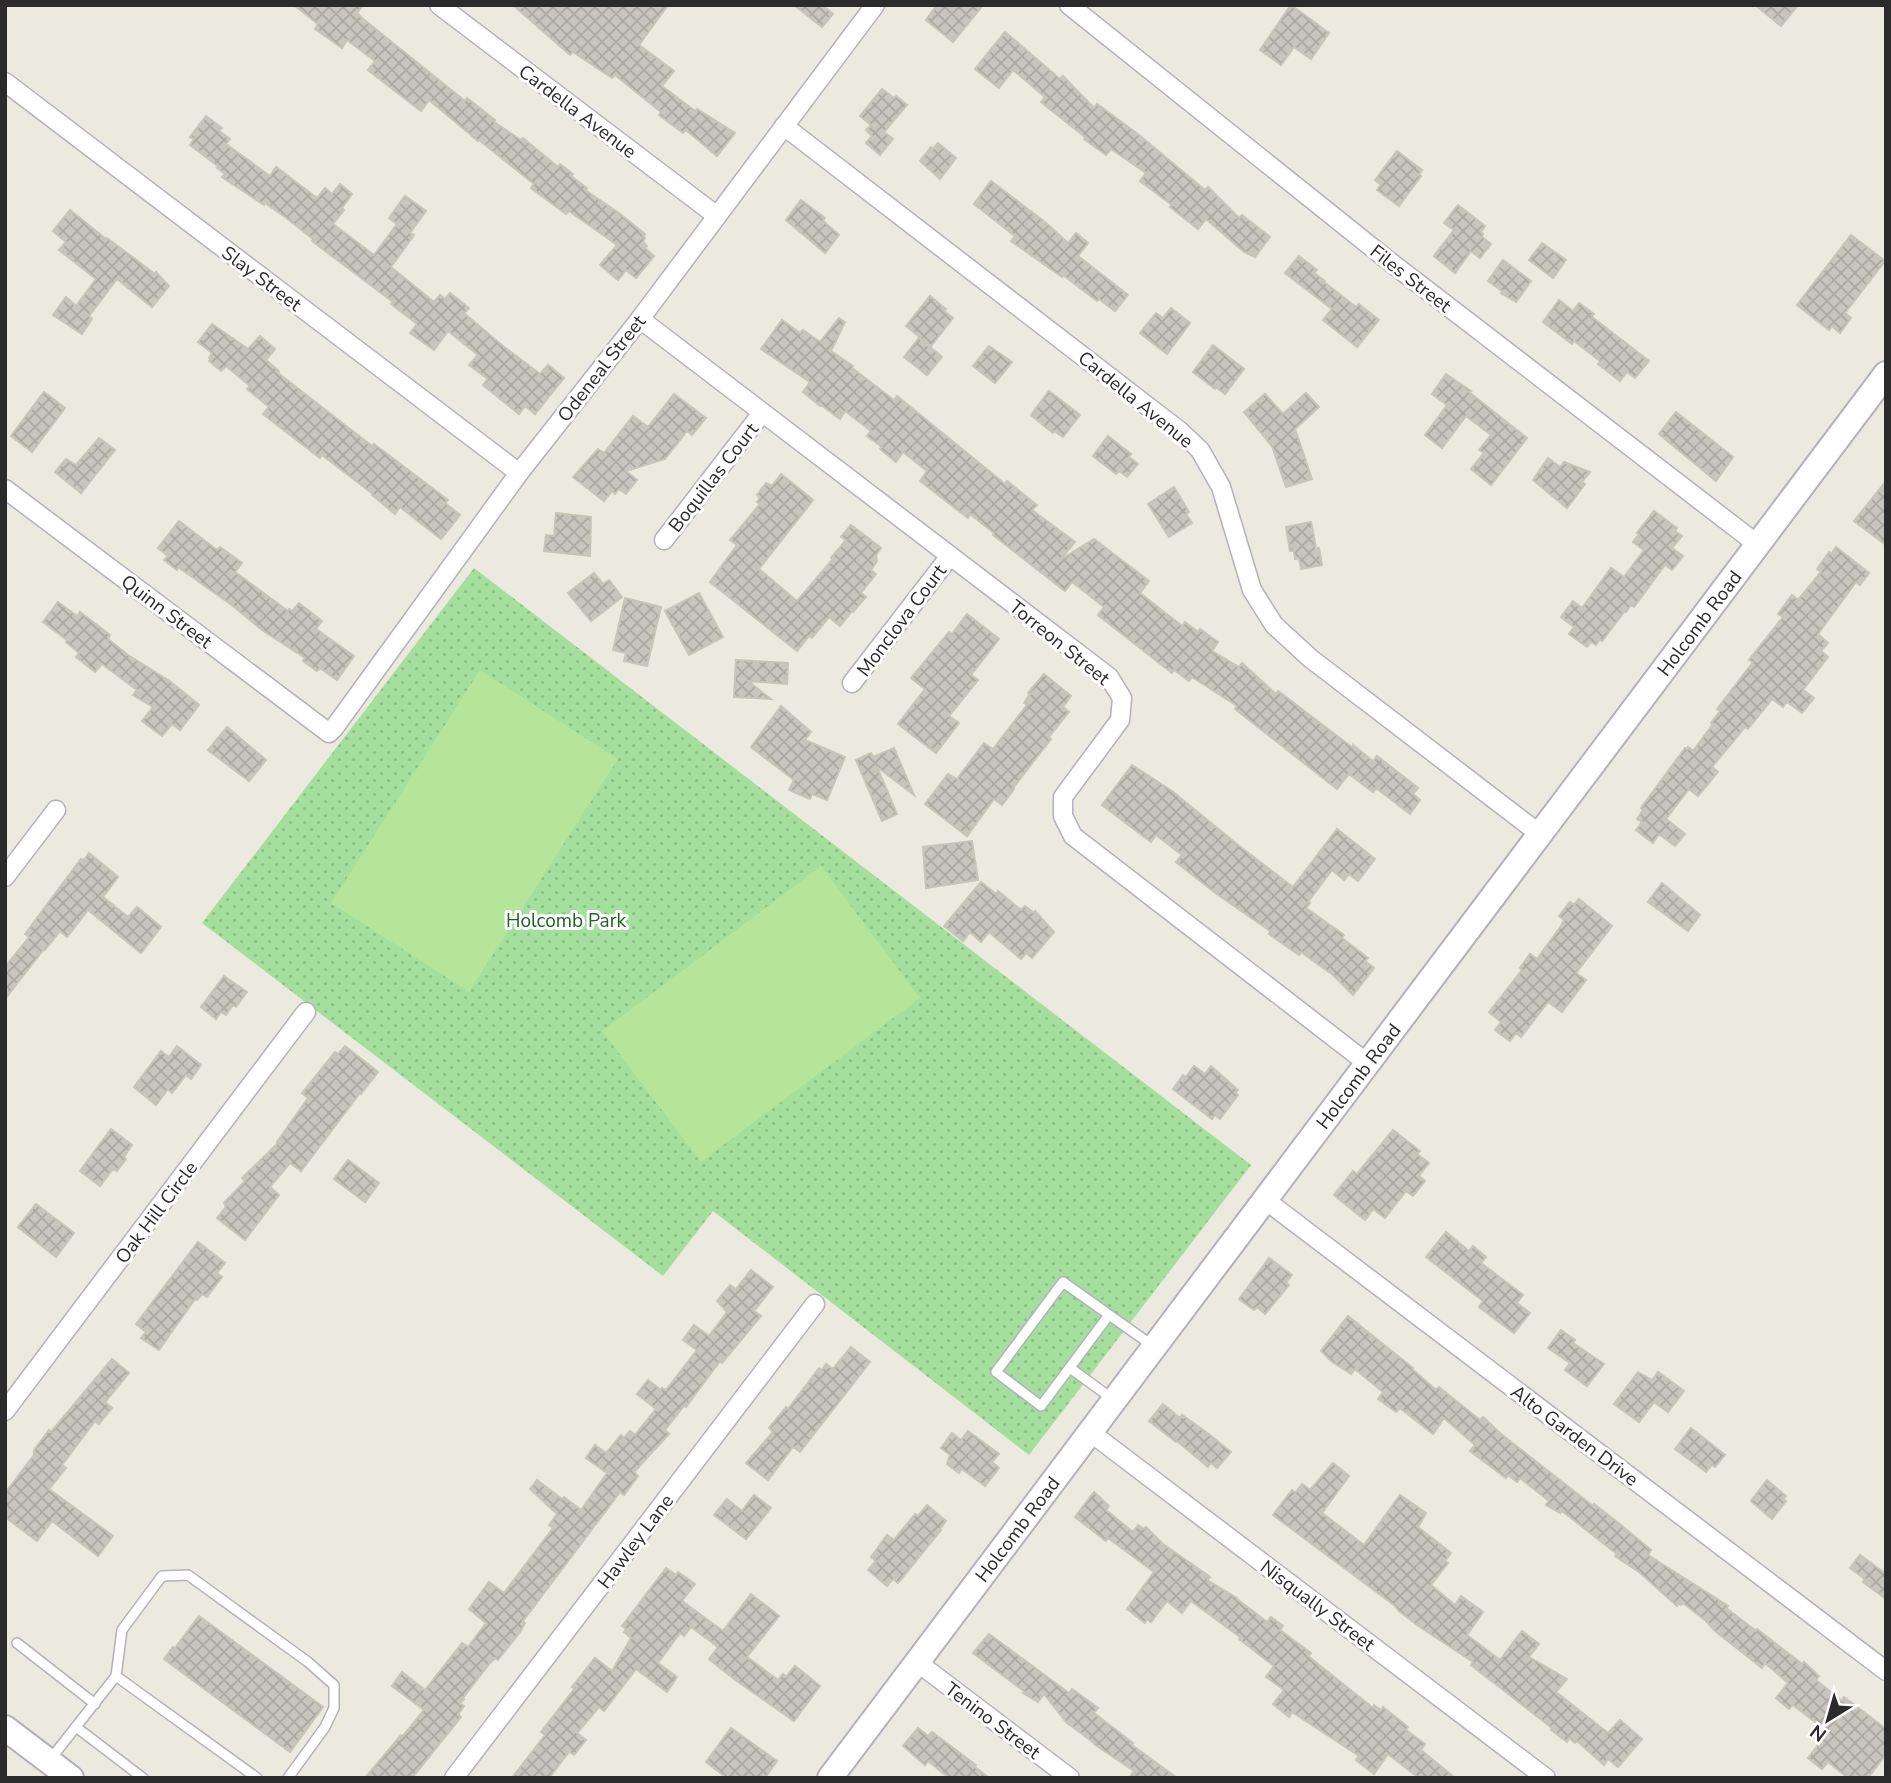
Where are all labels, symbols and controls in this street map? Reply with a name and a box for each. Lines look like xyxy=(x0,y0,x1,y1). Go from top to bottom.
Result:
street label: Cardella Avenue xyxy=(513,59,642,165)
street label: Files Street xyxy=(1364,239,1457,319)
street label: Slay Street xyxy=(216,240,307,318)
street label: Odeneal Street xyxy=(552,309,652,427)
street label: Cardella Avenue xyxy=(1072,345,1198,454)
street label: Boquillas Court xyxy=(663,417,765,538)
street label: Monclova Court xyxy=(851,559,953,682)
street label: Holcomb Road xyxy=(1651,565,1748,682)
street label: Quinn Street xyxy=(115,569,218,655)
street label: Torreon Street xyxy=(1004,594,1115,692)
park label: Holcomb Park xyxy=(506,908,626,934)
street label: Holcomb Road xyxy=(1310,1018,1407,1135)
street label: Oak Hill Circle xyxy=(110,1156,204,1269)
street label: Alto Garden Drive xyxy=(1505,1379,1644,1492)
street label: Holcomb Road xyxy=(969,1471,1066,1588)
street label: Hawley Lane xyxy=(592,1489,680,1594)
street label: Nisqually Street xyxy=(1255,1554,1380,1658)
street label: Tenino Street xyxy=(939,1676,1046,1766)
north arrow xyxy=(1793,1685,1863,1755)
text: N xyxy=(1805,1718,1832,1747)

